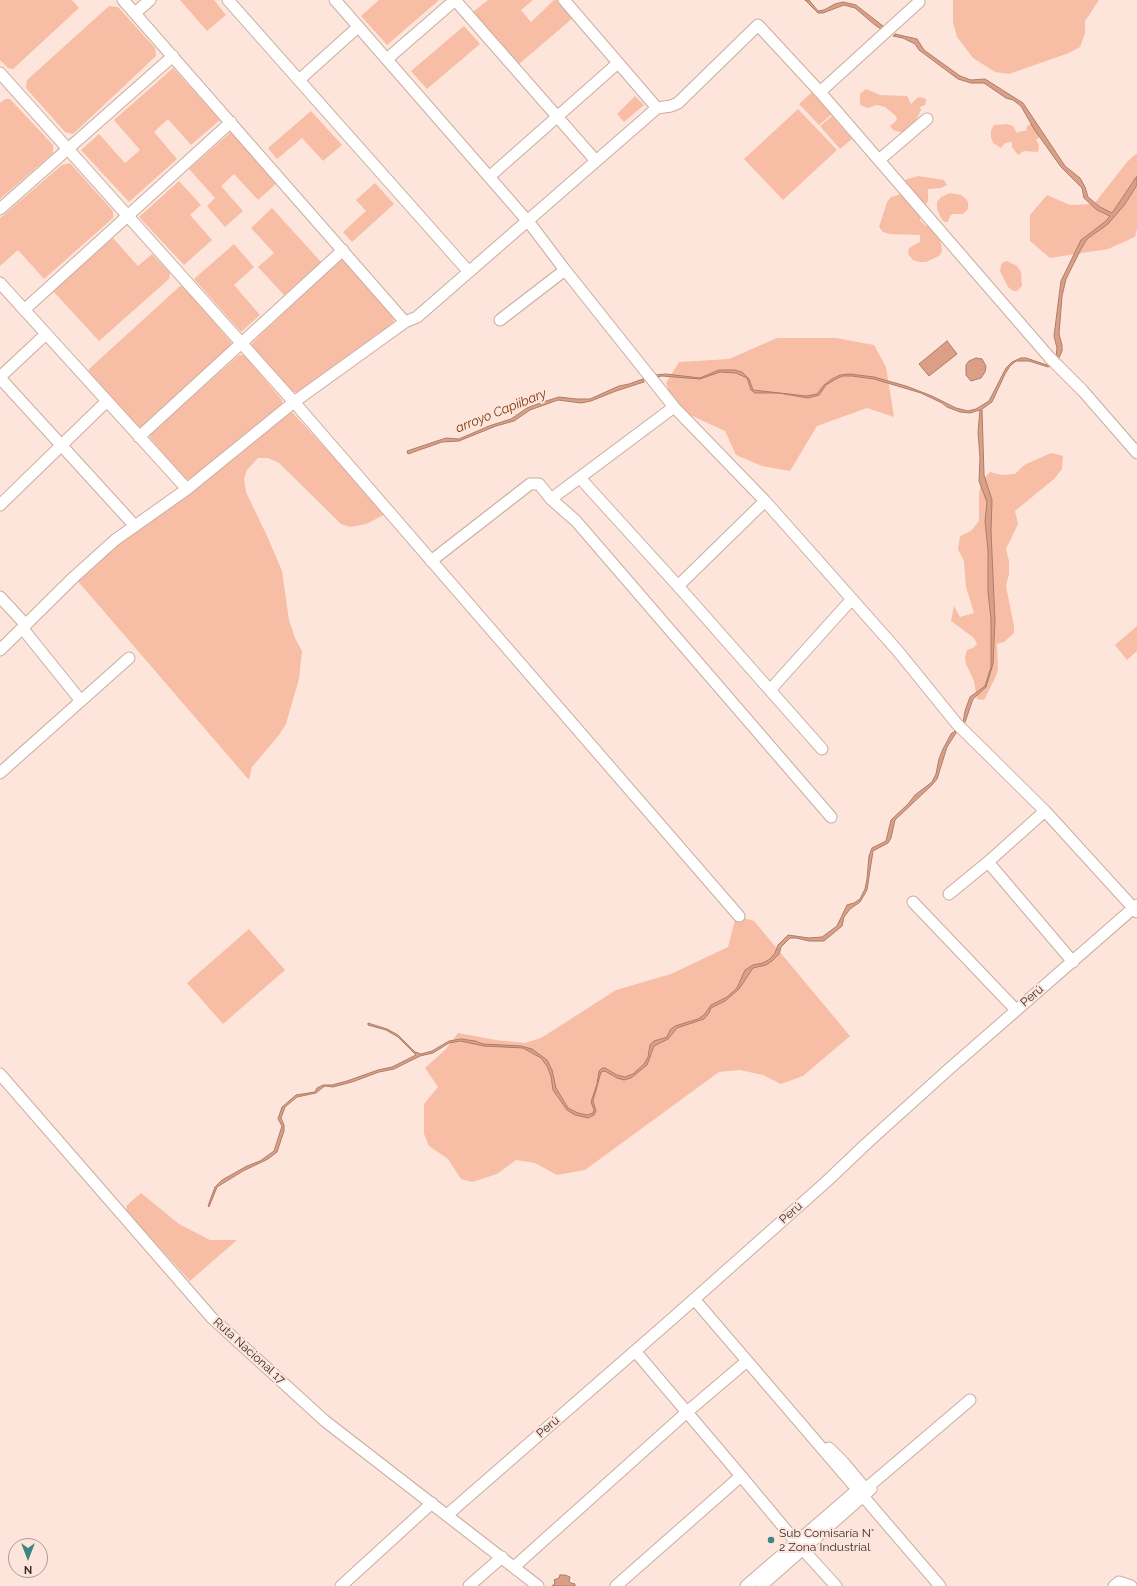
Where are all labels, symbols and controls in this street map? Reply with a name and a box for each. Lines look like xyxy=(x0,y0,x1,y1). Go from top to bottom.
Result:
water label: arroyo Capiibary xyxy=(453,386,549,436)
street label: Perú xyxy=(1018,982,1046,1010)
street label: Perú xyxy=(777,1199,805,1227)
street label: Ruta Nacional 17 xyxy=(210,1315,288,1387)
street label: Perú xyxy=(534,1413,562,1441)
place label: Sub Comisaría N° 2 Zona Industrial xyxy=(779,1526,874,1554)
marker: Sub Comisaría N° 2 Zona Industrial xyxy=(766,1535,776,1545)
north arrow xyxy=(8,1538,48,1578)
text: N xyxy=(24,1563,32,1576)

